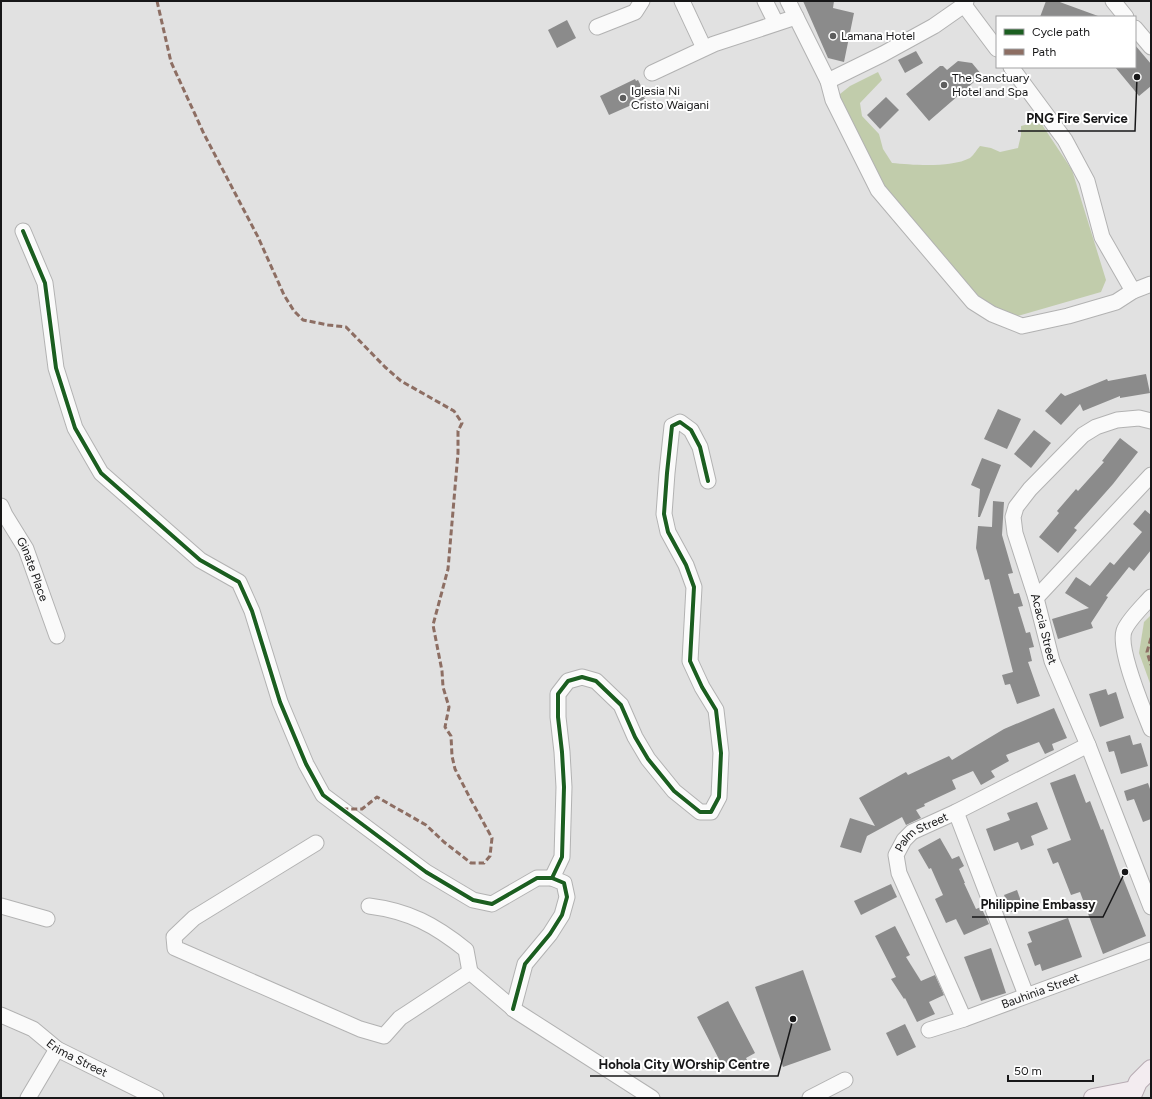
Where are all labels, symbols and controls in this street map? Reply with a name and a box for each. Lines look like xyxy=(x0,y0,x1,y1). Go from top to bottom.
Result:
legend xyxy=(996,16,1136,68)
text: Cycle path xyxy=(1032,25,1090,39)
place label: Lamana Hotel xyxy=(841,29,915,43)
marker: Lamana Hotel xyxy=(828,31,838,41)
text: Path xyxy=(1032,45,1056,59)
place label: The Sanctuary Hotel and Spa xyxy=(952,71,1030,99)
marker: The Sanctuary Hotel and Spa xyxy=(939,80,949,90)
place label: Iglesia Ni Cristo Waigani xyxy=(631,84,709,112)
marker: Iglesia Ni Cristo Waigani xyxy=(618,93,628,103)
callout: PNG Fire Service xyxy=(1018,106,1135,131)
text: PNG Fire Service xyxy=(1026,111,1128,126)
street label: Ginate Place xyxy=(13,535,51,604)
street label: Acacia Street xyxy=(1028,592,1060,667)
street label: Palm Street xyxy=(892,809,951,854)
callout: Philippine Embassy xyxy=(972,892,1103,917)
text: Philippine Embassy xyxy=(980,897,1096,912)
street label: Bauhinia Street xyxy=(999,970,1082,1012)
street label: Erima Street xyxy=(44,1036,110,1080)
callout: Hohola City WOrship Centre xyxy=(590,1051,778,1076)
text: Hohola City WOrship Centre xyxy=(598,1057,770,1072)
scale bar xyxy=(1008,1057,1093,1083)
text: 50 m xyxy=(1014,1064,1042,1078)

